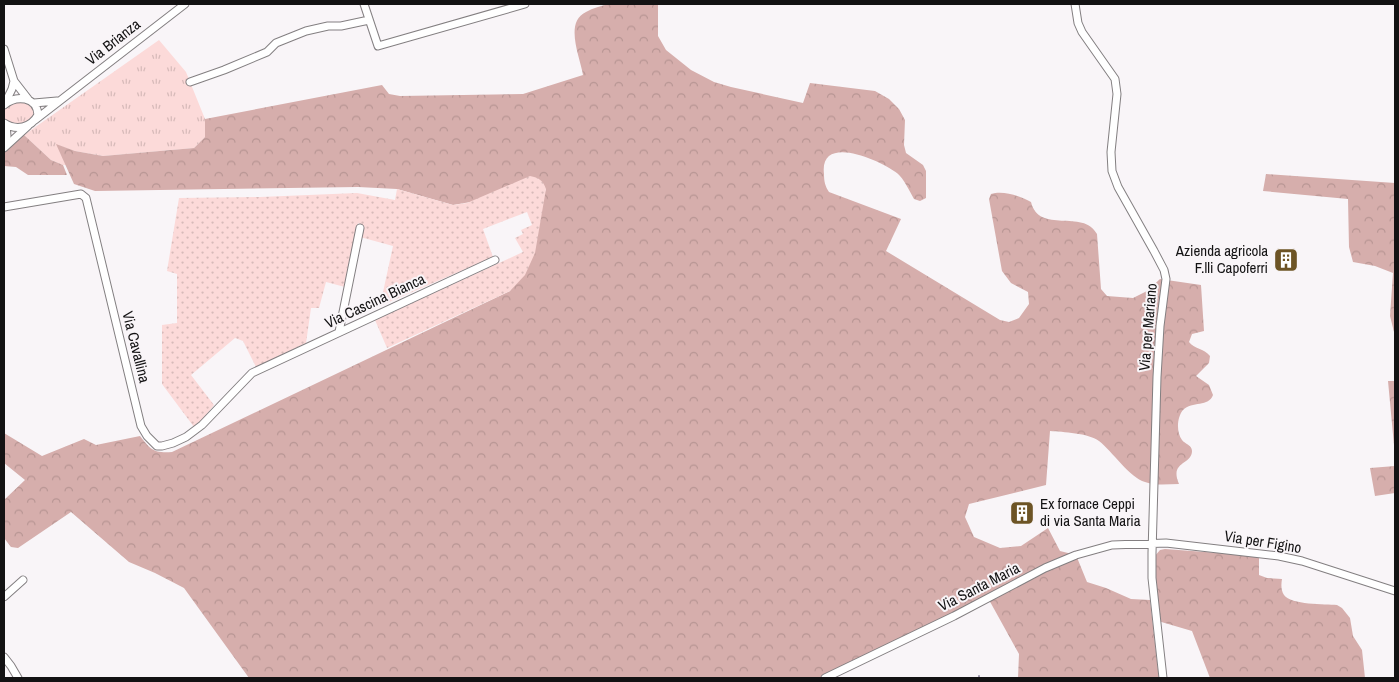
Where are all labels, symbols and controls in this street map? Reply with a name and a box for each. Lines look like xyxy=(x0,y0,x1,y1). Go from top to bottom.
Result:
street label: Via Brianza xyxy=(81,14,145,70)
place label: Azienda agricola F.lli Capoferri xyxy=(1175,240,1268,278)
building icon: Azienda agricola F.lli Capoferri xyxy=(1273,247,1299,273)
street label: Via Cascina Bianca xyxy=(321,268,429,333)
street label: Via per Mariano xyxy=(1133,282,1162,372)
street label: Via Cavallina xyxy=(117,309,156,385)
place label: Ex fornace Ceppi di via Santa Maria xyxy=(1040,493,1141,531)
building icon: Ex fornace Ceppi di via Santa Maria xyxy=(1009,500,1035,526)
street label: Via per Figino xyxy=(1223,525,1303,558)
street label: Via Santa Maria xyxy=(934,557,1023,616)

